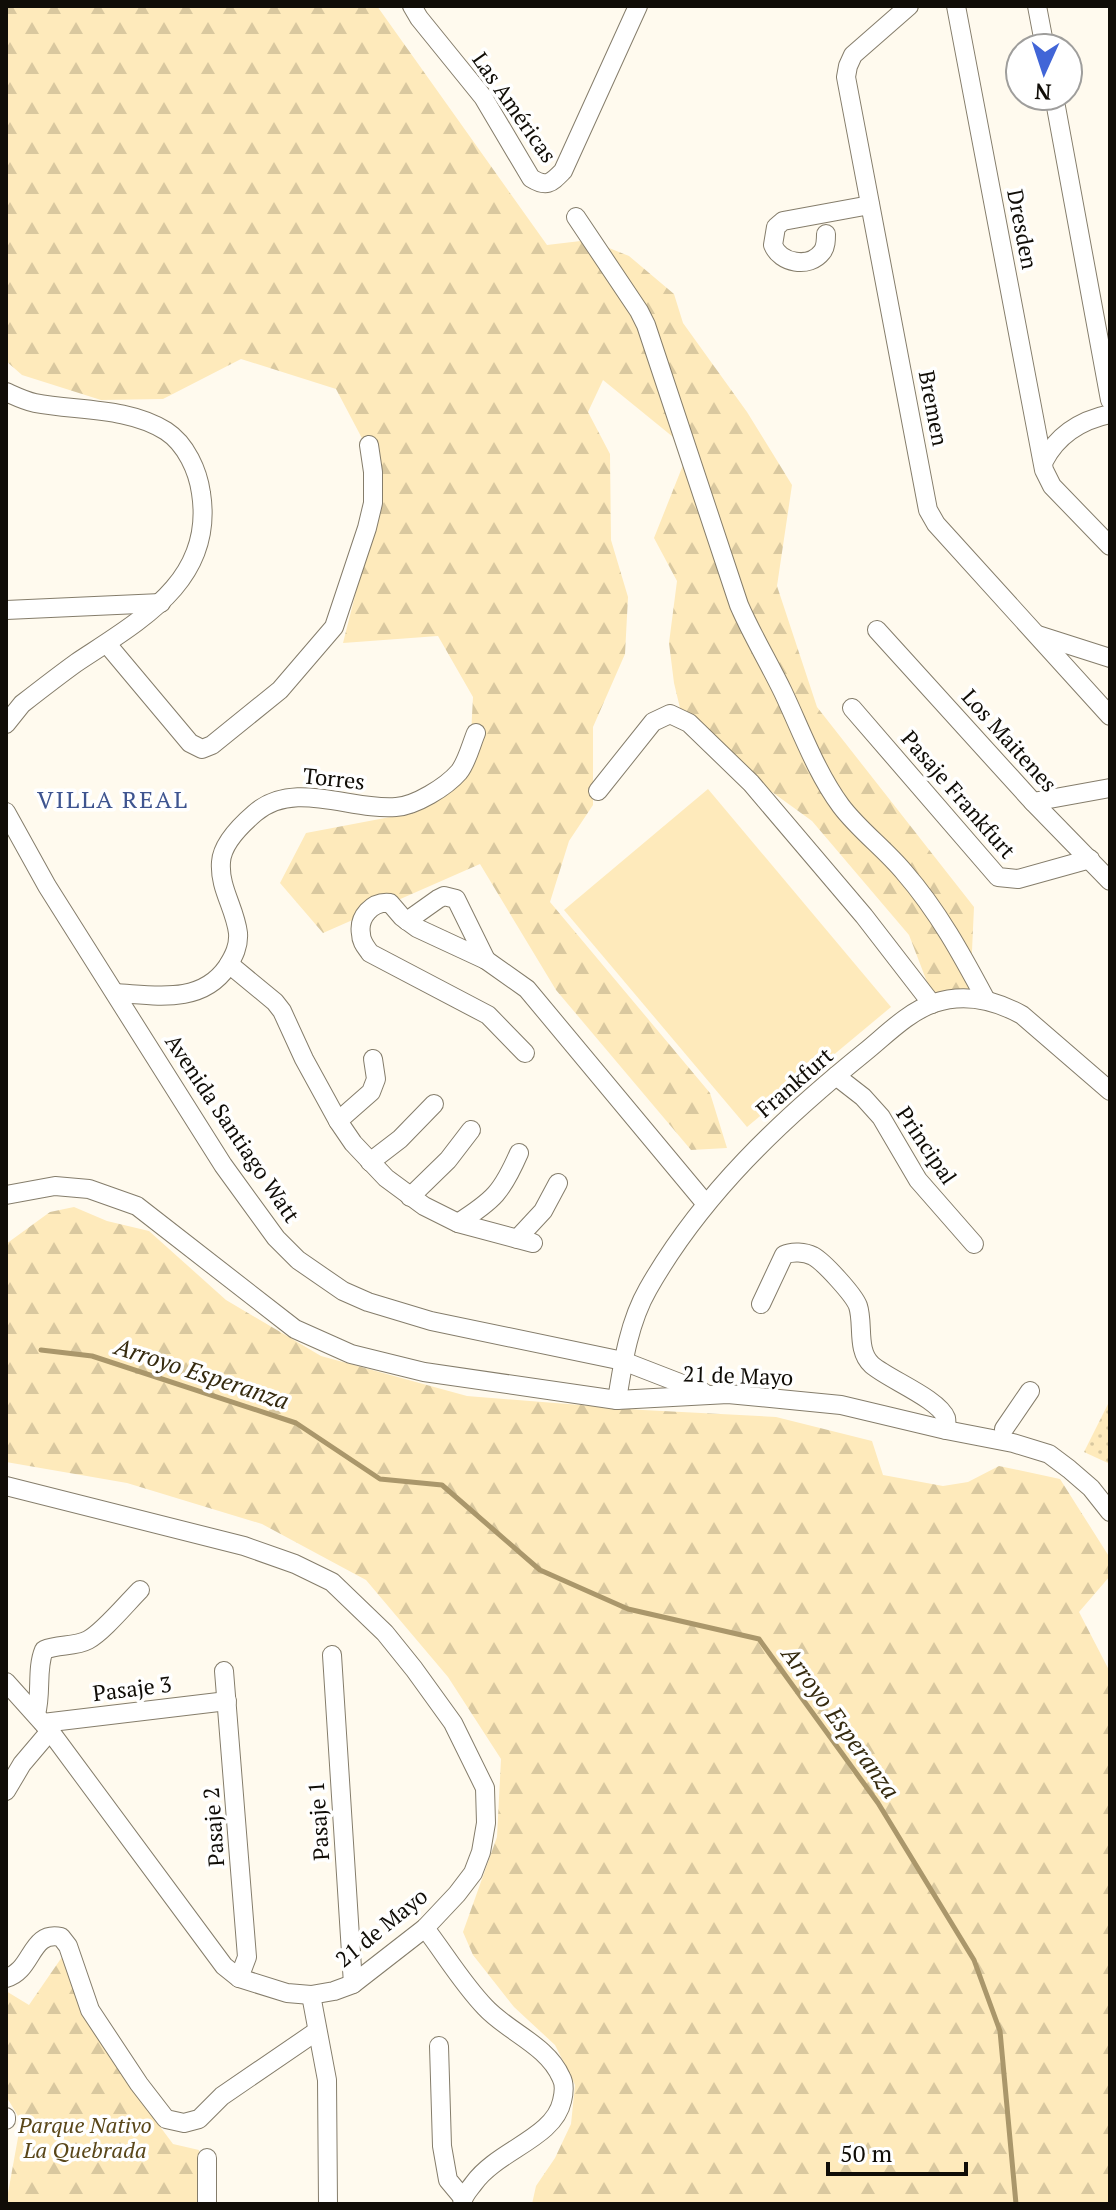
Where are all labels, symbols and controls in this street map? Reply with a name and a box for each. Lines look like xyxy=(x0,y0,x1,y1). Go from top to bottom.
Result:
north arrow xyxy=(1004,32,1084,112)
street label: Las Américas xyxy=(466,46,564,168)
text: N xyxy=(1034,78,1052,107)
street label: Dresden xyxy=(1001,186,1045,272)
street label: Bremen xyxy=(912,368,956,448)
street label: Los Maitenes xyxy=(956,682,1064,798)
street label: Pasaje Frankfurt xyxy=(895,724,1023,864)
street label: Torres xyxy=(302,760,366,796)
district label: VILLA REAL xyxy=(37,783,189,815)
street label: Avenida Santiago Watt xyxy=(159,1028,307,1228)
street label: Frankfurt xyxy=(749,1041,839,1123)
street label: Principal xyxy=(890,1100,964,1190)
water label: Arroyo Esperanza xyxy=(109,1329,293,1416)
street label: 21 de Mayo xyxy=(682,1359,794,1391)
water label: Arroyo Esperanza xyxy=(774,1638,907,1805)
street label: Pasaje 3 xyxy=(91,1669,173,1707)
street label: Pasaje 1 xyxy=(301,1780,335,1862)
street label: Pasaje 2 xyxy=(196,1786,230,1868)
street label: 21 de Mayo xyxy=(329,1881,433,1973)
park label: Parque Nativo La Quebrada xyxy=(17,2110,152,2164)
scale bar xyxy=(828,2126,966,2176)
text: 50 m xyxy=(840,2137,892,2169)

